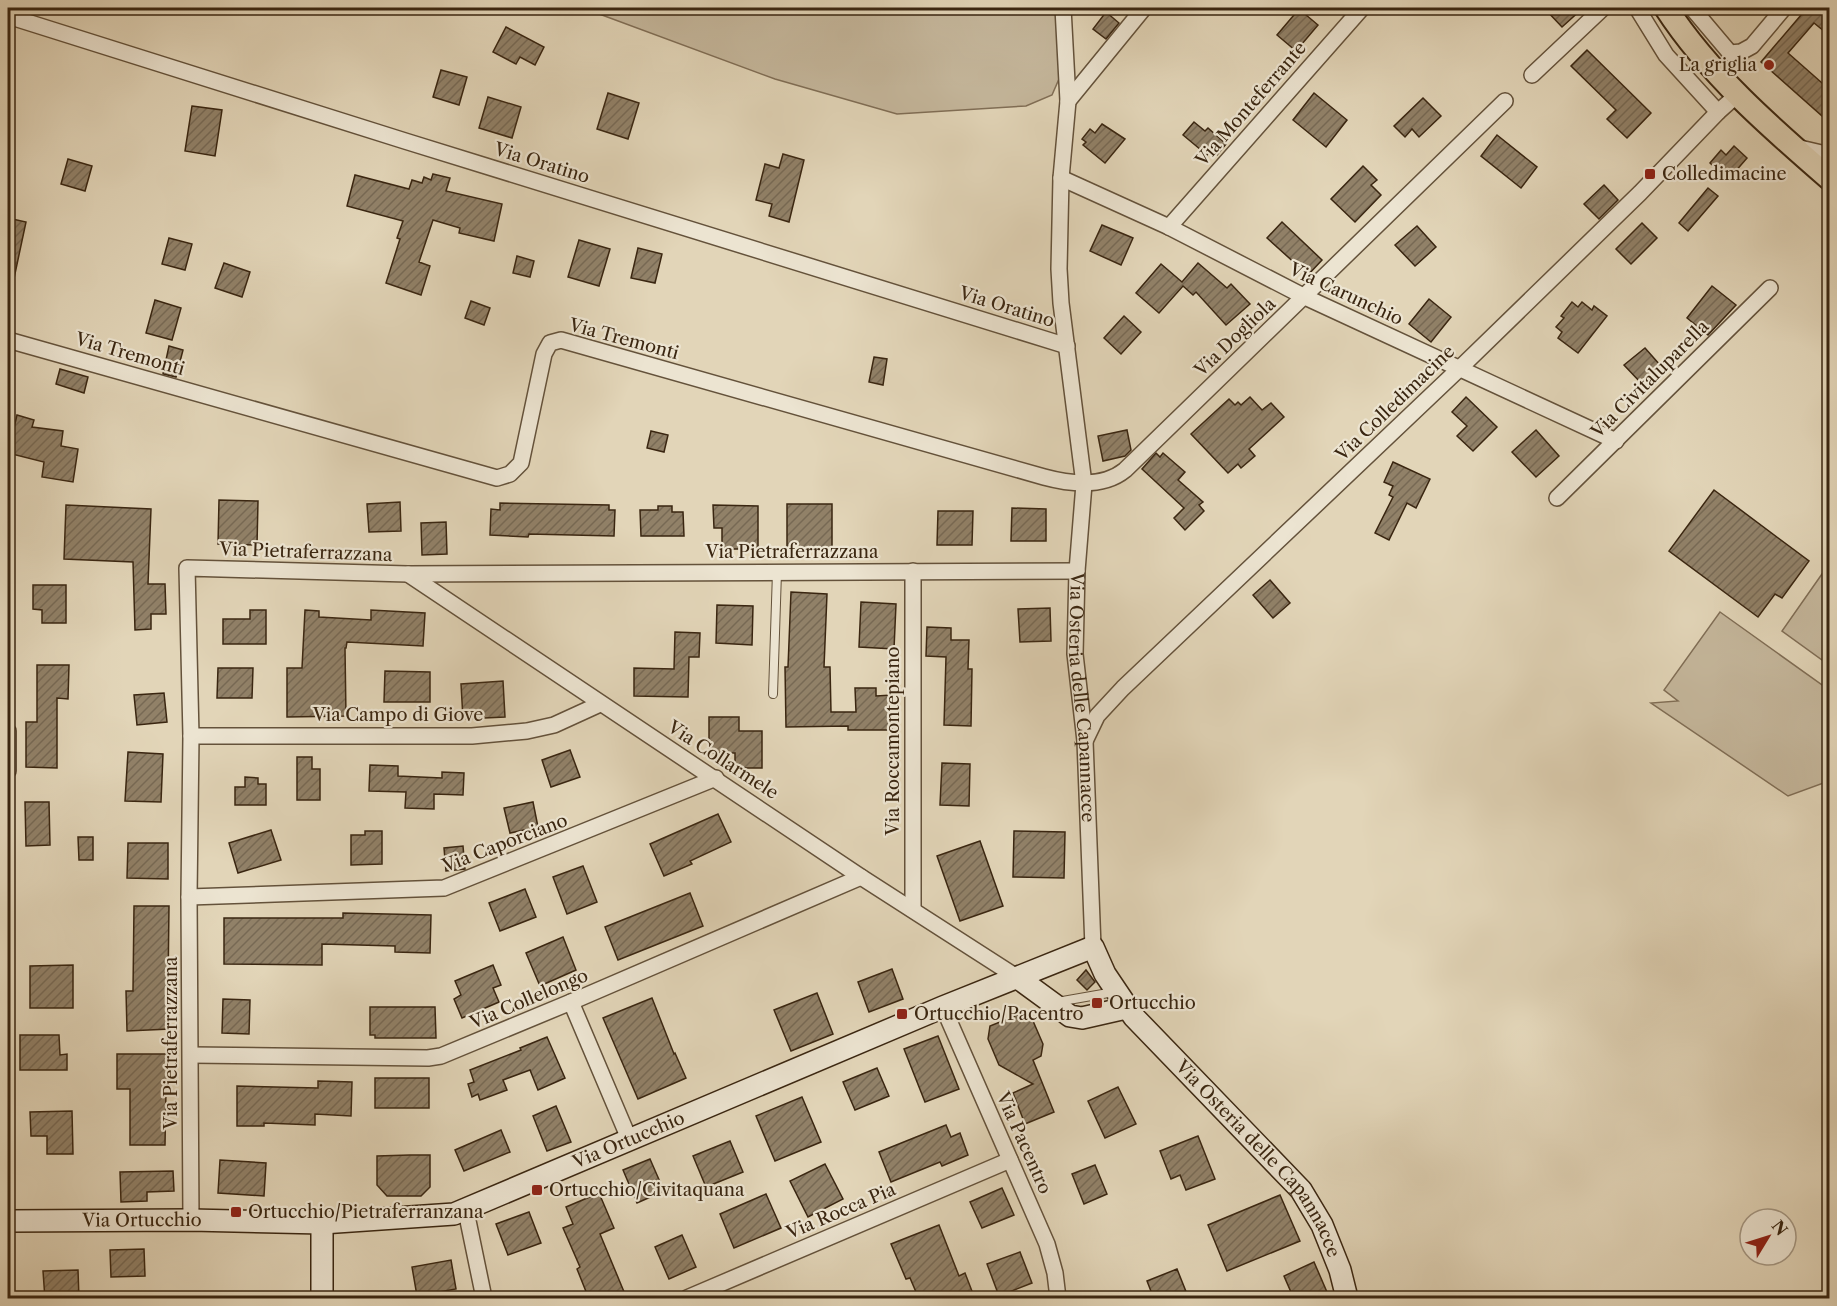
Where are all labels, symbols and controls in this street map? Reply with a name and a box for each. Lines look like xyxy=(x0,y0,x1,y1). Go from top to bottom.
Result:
street label: Via Monteferrante xyxy=(1190,37,1311,171)
place label: La griglia xyxy=(1679,54,1757,76)
marker: La griglia xyxy=(1762,58,1776,72)
street label: Via Oratino xyxy=(491,138,592,188)
place label: Colledimacine xyxy=(1662,163,1787,185)
marker: Colledimacine xyxy=(1643,167,1657,181)
street label: Via Carunchio xyxy=(1285,258,1406,330)
street label: Via Oratino xyxy=(956,282,1057,332)
street label: Via Dogliola xyxy=(1189,292,1281,382)
street label: Via Tremonti xyxy=(566,314,682,364)
street label: Via Civitaluparella xyxy=(1586,315,1714,443)
street label: Via Tremonti xyxy=(72,328,188,380)
street label: Via Colledimacine xyxy=(1330,340,1459,466)
street label: Via Pietraferrazzana xyxy=(218,538,393,566)
street label: Via Pietraferrazzana xyxy=(704,541,879,563)
street label: Via Osteria delle Capannacce xyxy=(1064,571,1099,823)
street label: Via Roccamontepiano xyxy=(882,647,904,836)
street label: Via Campo di Giove xyxy=(312,704,483,726)
street label: Via Collarmele xyxy=(663,716,782,804)
street label: Via Caporciano xyxy=(438,809,571,877)
street label: Via Pietraferrazzana xyxy=(160,956,182,1131)
street label: Via Collelongo xyxy=(466,964,591,1034)
place label: Ortucchio xyxy=(1109,992,1196,1014)
marker: Ortucchio xyxy=(1090,996,1104,1010)
place label: Ortucchio/Pacentro xyxy=(914,1003,1084,1025)
marker: Ortucchio/Pacentro xyxy=(895,1007,909,1021)
street label: Via Osteria delle Capannacce xyxy=(1170,1055,1345,1260)
street label: Via Pacentro xyxy=(991,1088,1056,1197)
street label: Via Ortucchio xyxy=(569,1107,688,1174)
street label: Via Rocca Pia xyxy=(782,1178,899,1244)
place label: Ortucchio/Civitaquana xyxy=(549,1179,745,1201)
marker: Ortucchio/Civitaquana xyxy=(530,1183,544,1197)
place label: Ortucchio/Pietraferranzana xyxy=(248,1201,484,1223)
marker: Ortucchio/Pietraferranzana xyxy=(229,1205,243,1219)
north arrow xyxy=(1738,1207,1798,1267)
street label: Via Ortucchio xyxy=(81,1209,202,1232)
text: N xyxy=(1768,1216,1792,1239)

